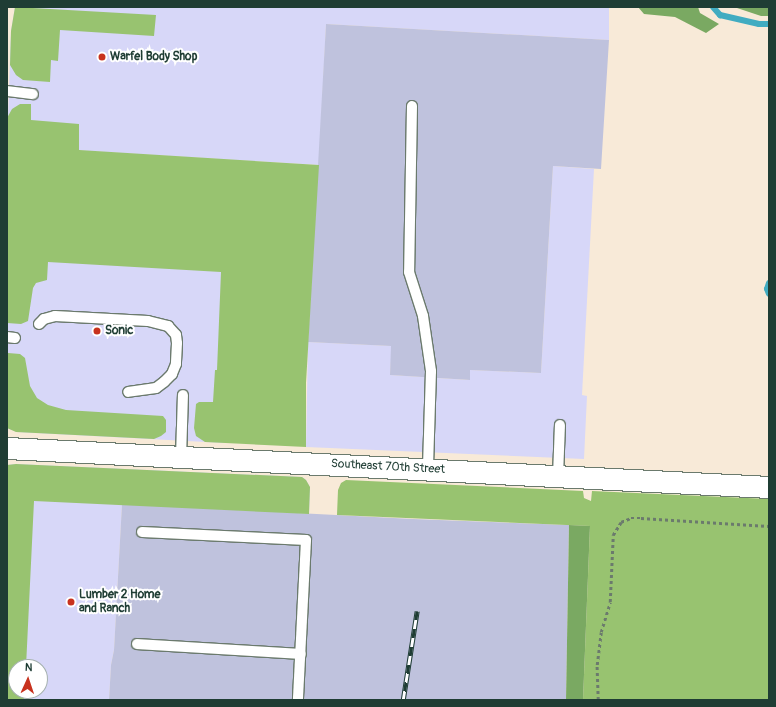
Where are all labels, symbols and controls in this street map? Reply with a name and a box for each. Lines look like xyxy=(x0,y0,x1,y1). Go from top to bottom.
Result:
place label: Warfel Body Shop xyxy=(110,50,197,64)
marker: Warfel Body Shop xyxy=(97,52,107,62)
place label: Sonic xyxy=(105,324,133,338)
marker: Sonic xyxy=(92,326,102,336)
street label: Southeast 70th Street xyxy=(331,457,445,477)
place label: Lumber 2 Home and Ranch xyxy=(79,588,160,616)
marker: Lumber 2 Home and Ranch xyxy=(66,597,76,607)
north arrow xyxy=(8,659,48,699)
text: N xyxy=(25,661,33,674)

